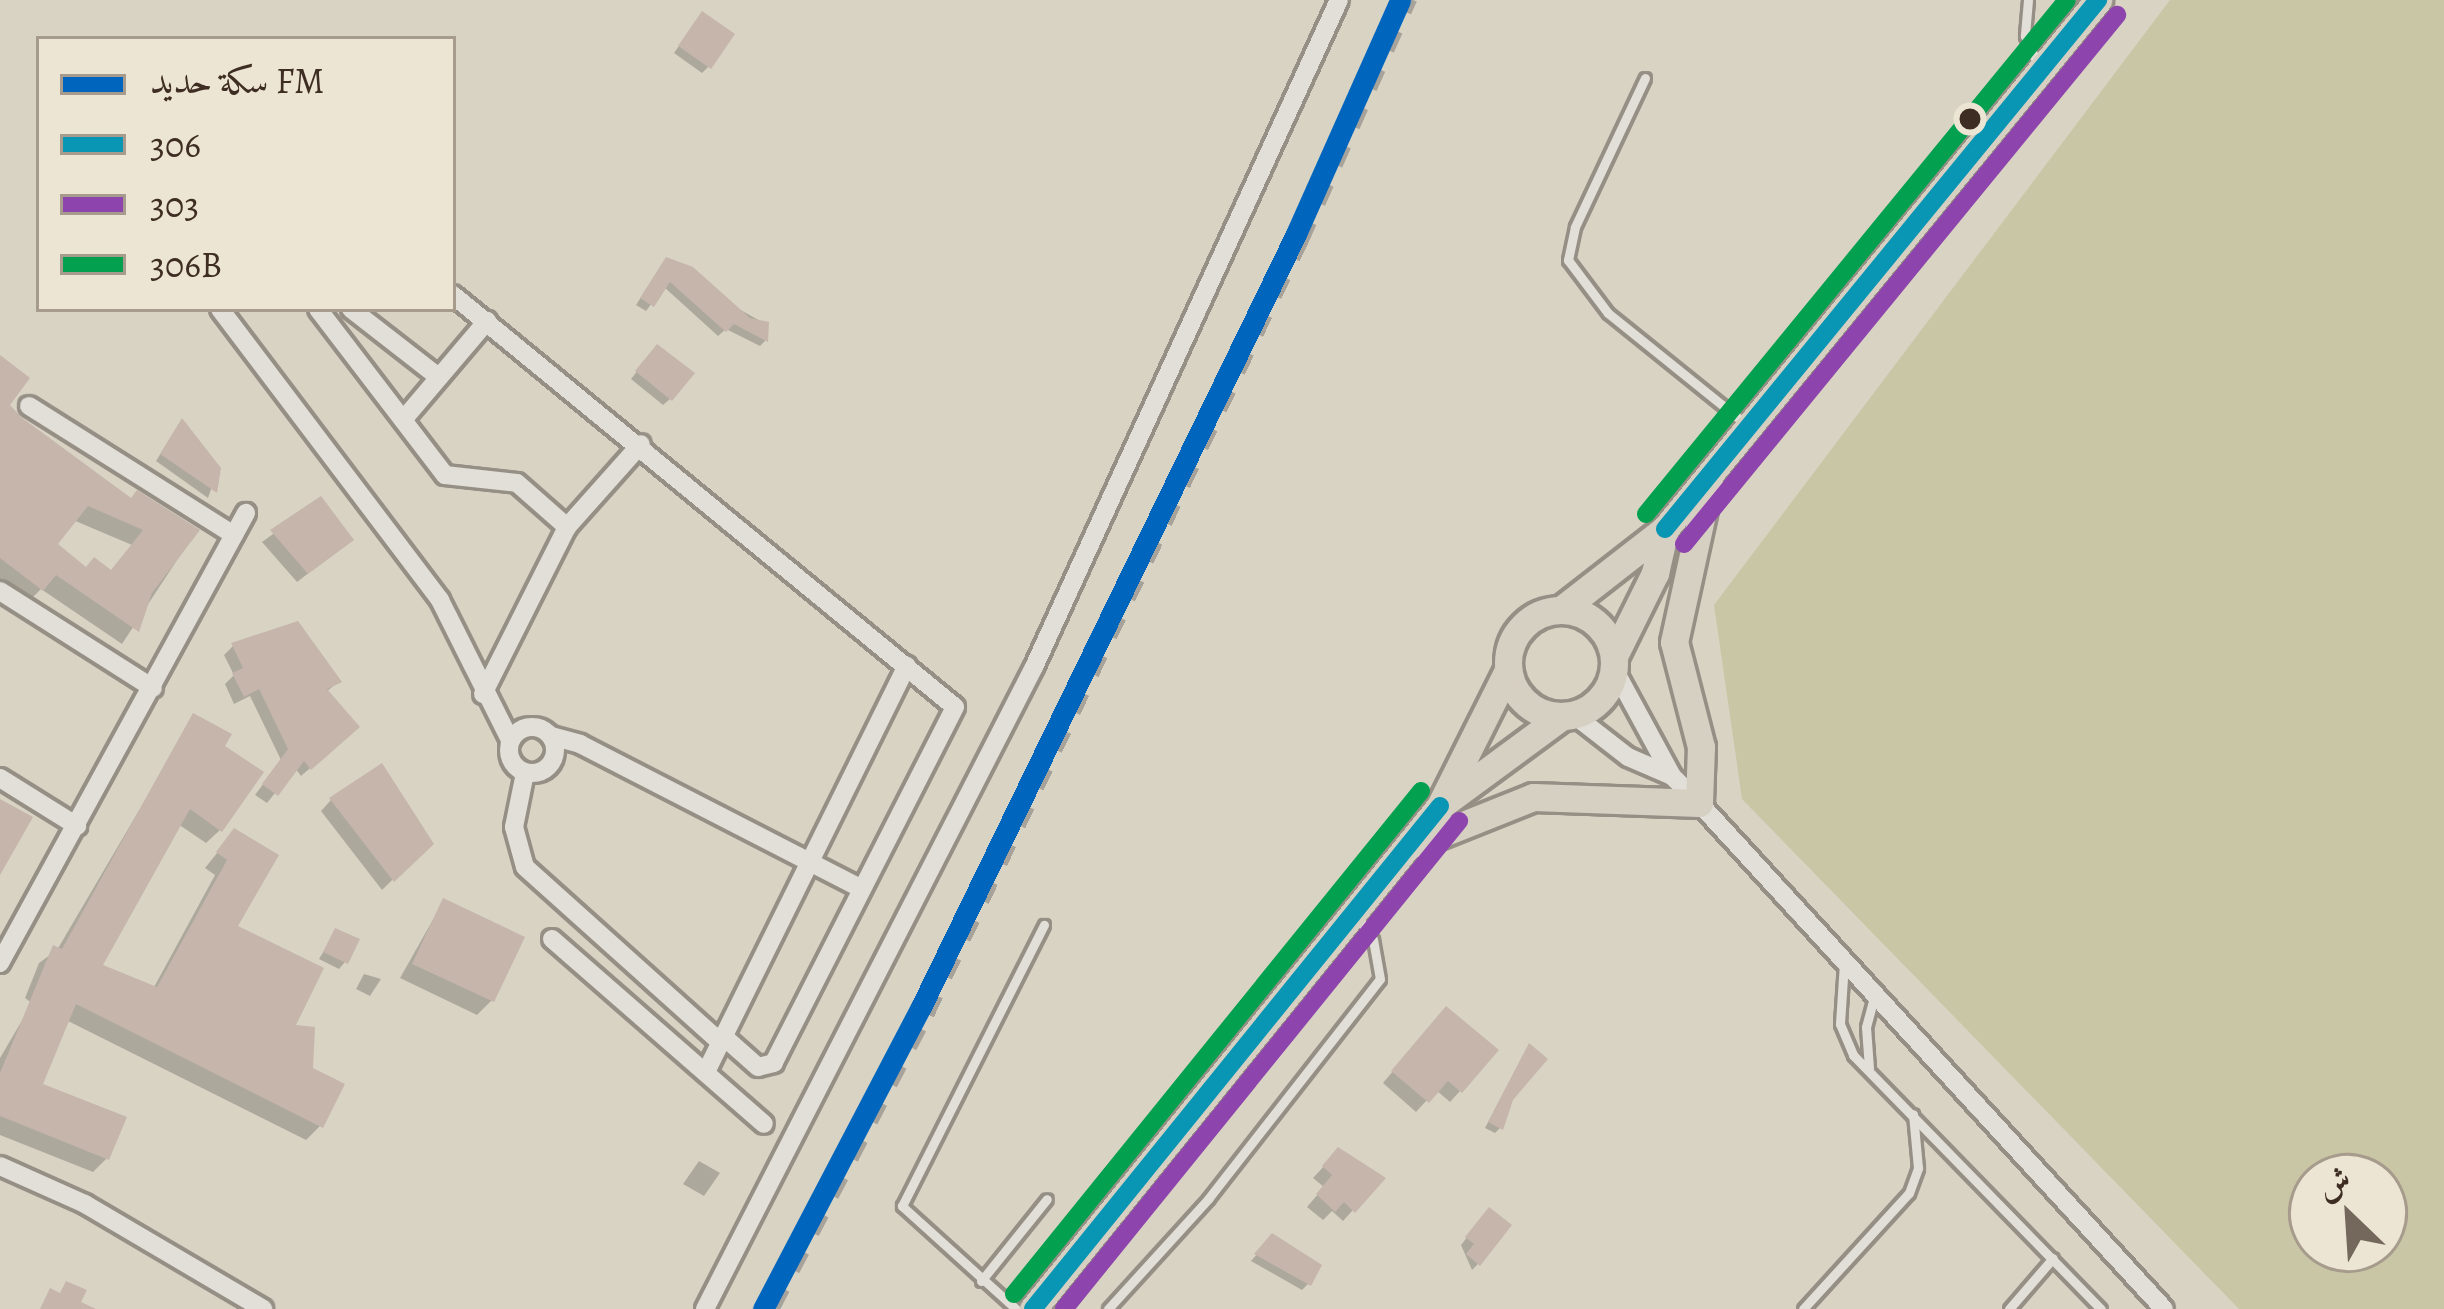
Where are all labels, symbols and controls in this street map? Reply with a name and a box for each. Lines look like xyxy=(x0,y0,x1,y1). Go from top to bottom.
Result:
legend xyxy=(36,36,456,312)
text: سكة حديد FM xyxy=(150,56,325,105)
unlabelled marker xyxy=(1959,108,1981,130)
text: 306 xyxy=(150,120,201,169)
text: 303 xyxy=(150,180,199,229)
text: 306B xyxy=(150,240,222,289)
north arrow xyxy=(2288,1153,2408,1273)
text: ش xyxy=(2309,1155,2358,1210)

